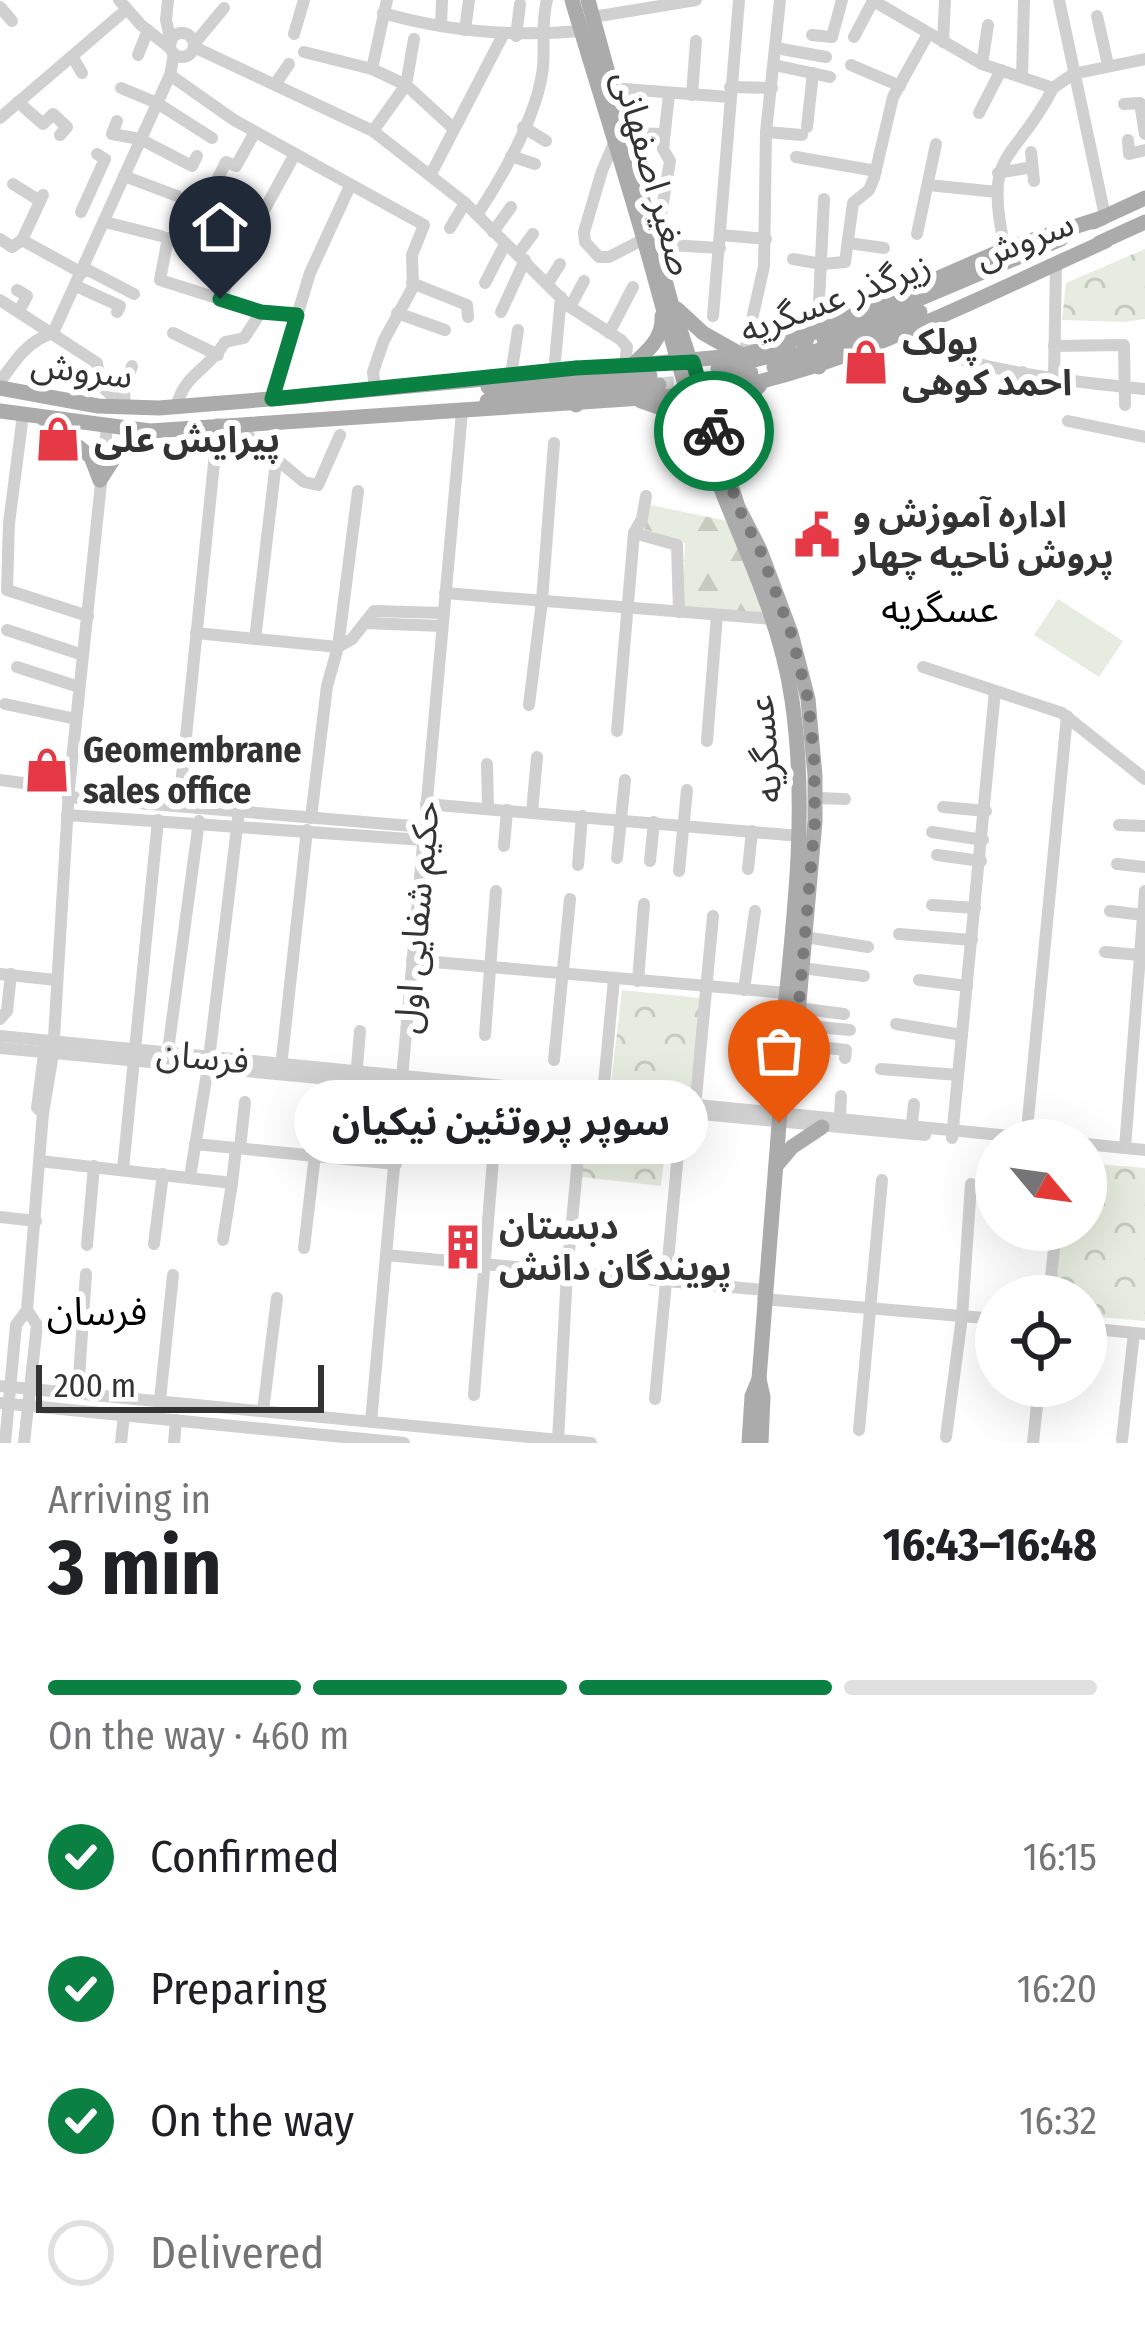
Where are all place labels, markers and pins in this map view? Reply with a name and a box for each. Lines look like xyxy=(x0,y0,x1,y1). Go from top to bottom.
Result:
pin xyxy=(169,176,271,299)
place label: پولک احمد کوهی xyxy=(902,320,1072,405)
shop icon: پولک احمد کوهی xyxy=(841,337,891,387)
shop icon: پیرایش علی xyxy=(33,414,83,464)
place label: پیرایش علی xyxy=(94,418,280,464)
place label: اداره آموزش و پروش ناحیه چهار xyxy=(851,493,1114,580)
public building icon: اداره آموزش و پروش ناحیه چهار xyxy=(792,510,842,560)
place label: Geomembrane sales office xyxy=(83,728,302,813)
shop icon: Geomembrane sales office xyxy=(22,745,72,795)
pin xyxy=(728,1000,830,1123)
callout: سوپر پروتئین نیکیان xyxy=(293,1081,707,1165)
place label: دبستان پویندگان دانش xyxy=(499,1205,732,1292)
building icon: دبستان پویندگان دانش xyxy=(438,1222,488,1272)

